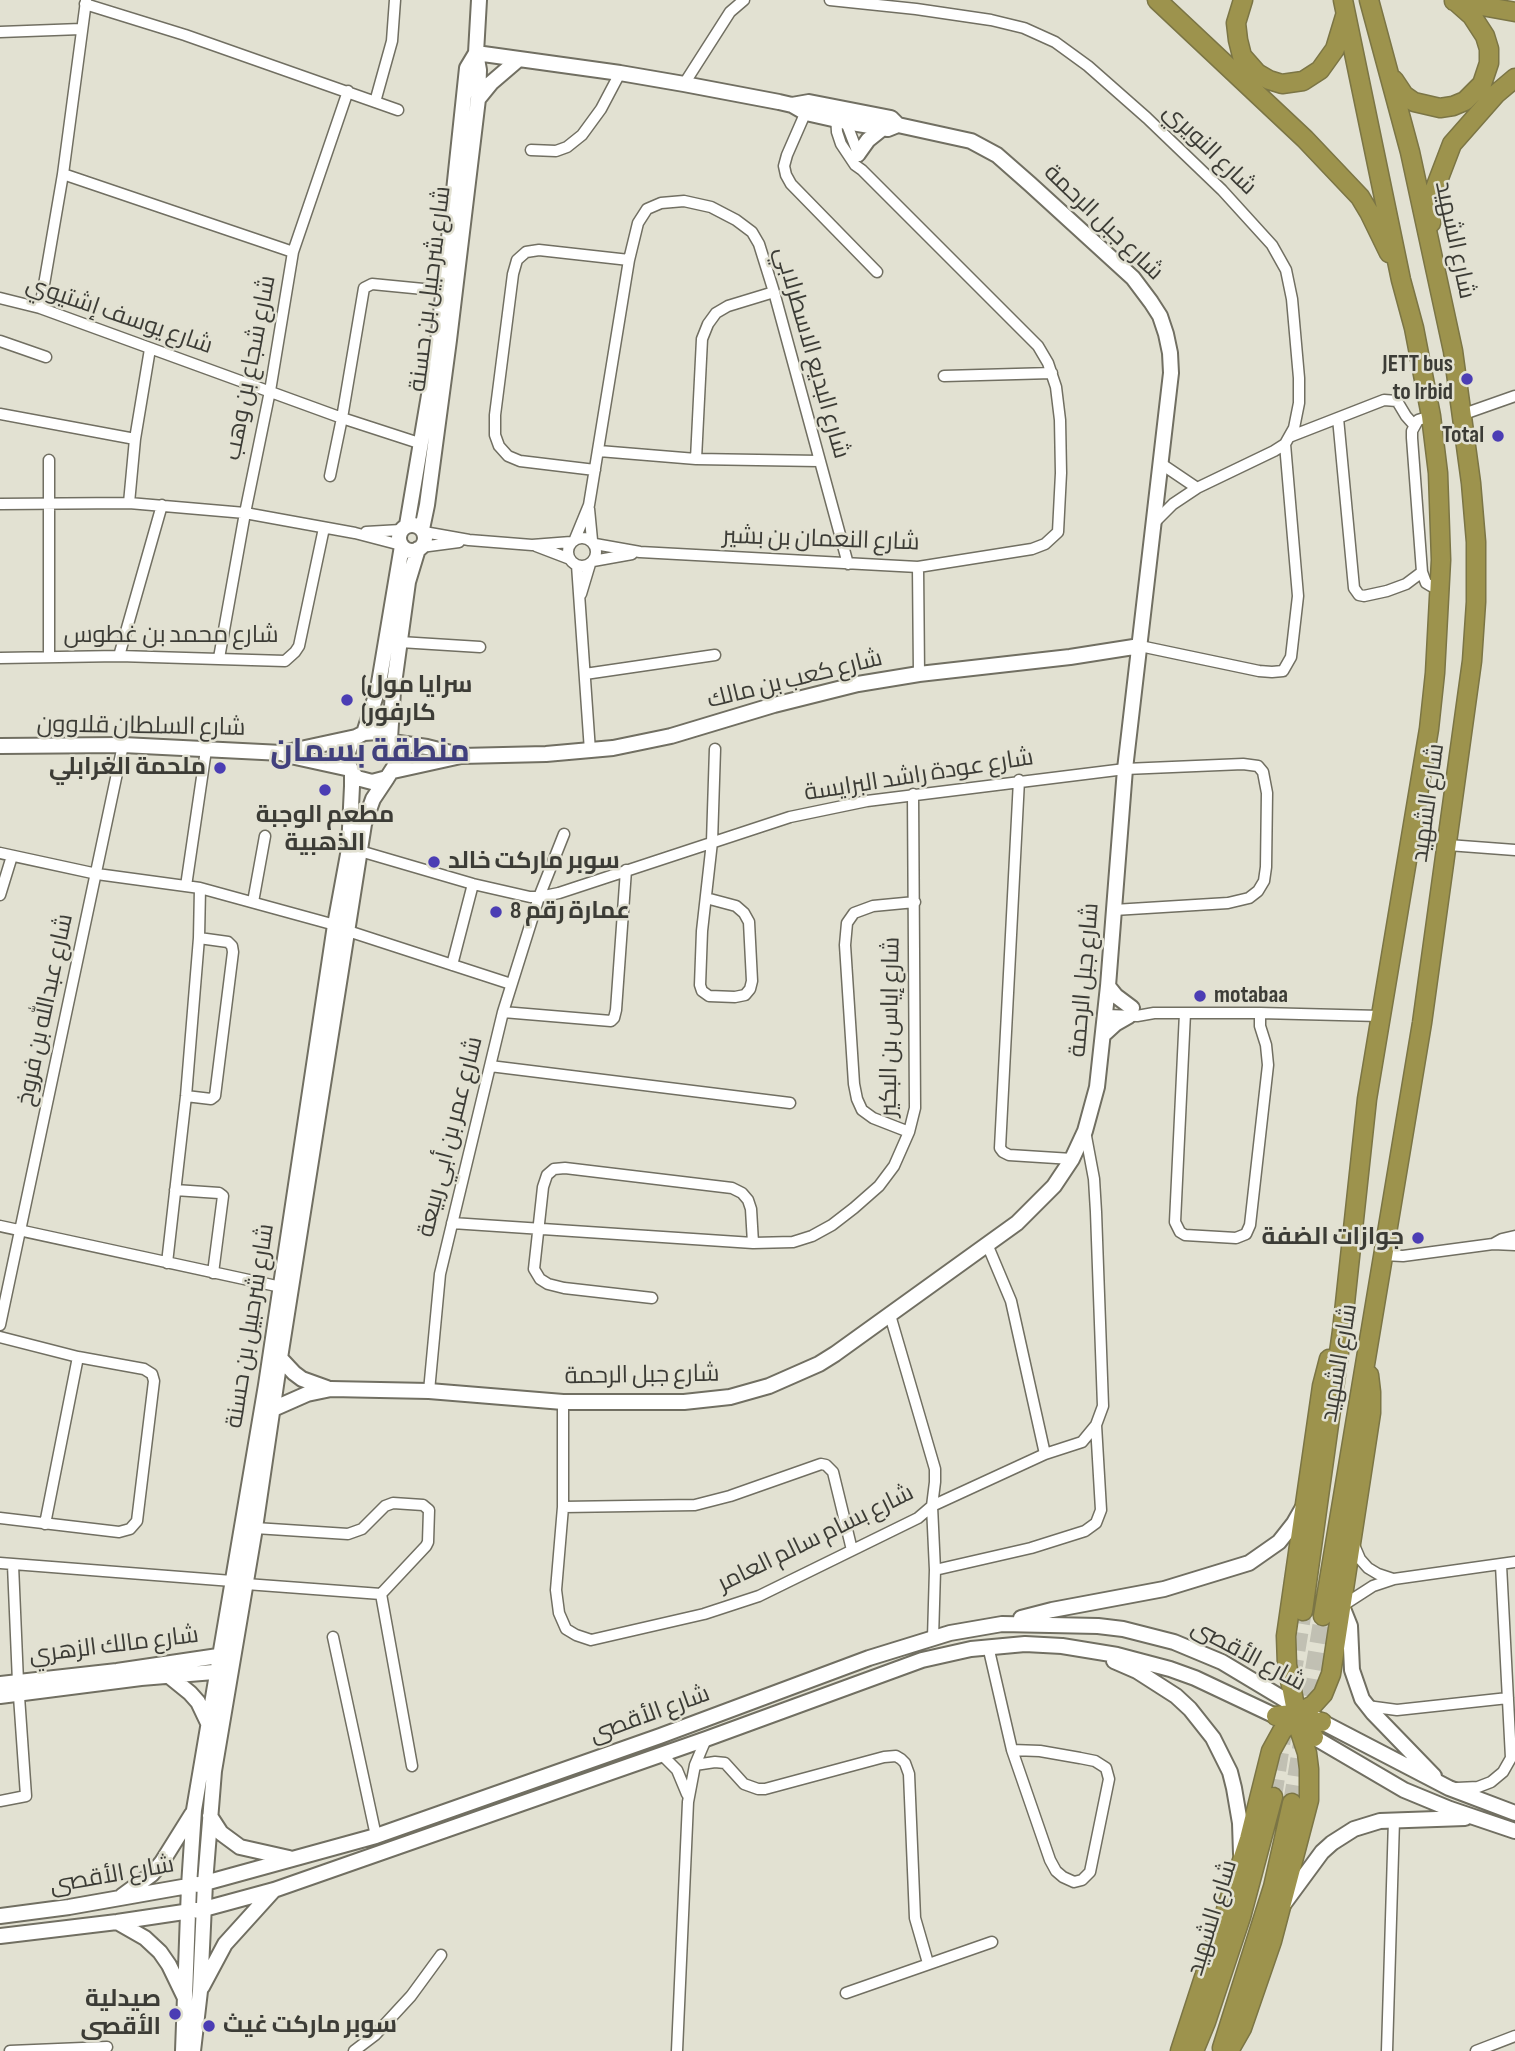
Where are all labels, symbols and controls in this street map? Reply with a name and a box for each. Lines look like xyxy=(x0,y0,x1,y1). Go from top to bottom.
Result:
street label: شارع النويري xyxy=(1156,98,1262,202)
street label: شارع جبل الرحمة xyxy=(1037,159,1169,287)
street label: شارع الشهيد xyxy=(1427,178,1481,302)
street label: شارع شرحبيل بن حسنة xyxy=(404,185,458,393)
street label: شارع البديع الاسطرلابي xyxy=(767,244,855,462)
street label: شارع يوسف إشتيوي xyxy=(22,271,216,361)
street label: شارع شجاع بن وهب xyxy=(219,273,283,463)
place label: JETT bus to Irbid xyxy=(1382,351,1453,407)
marker: JETT bus to Irbid xyxy=(1459,371,1475,387)
place label: Total xyxy=(1442,422,1484,450)
marker: Total xyxy=(1490,428,1506,444)
street label: شارع النعمان بن بشير xyxy=(722,522,920,558)
street label: شارع محمد بن غطوس xyxy=(63,622,279,650)
street label: شارع كعب بن مالك xyxy=(704,644,886,716)
place label: (سرايا مول (كارفور xyxy=(361,672,472,728)
marker: (سرايا مول (كارفور xyxy=(339,692,355,708)
street label: شارع السلطان قلاوون xyxy=(36,711,246,743)
district label: منطقة بسمان xyxy=(270,734,470,772)
street label: شارع الشهيد xyxy=(1406,742,1452,864)
street label: شارع عودة راشد البرايسة xyxy=(802,744,1036,808)
place label: ملحمة الغرابلي xyxy=(49,754,206,782)
marker: ملحمة الغرابلي xyxy=(212,760,228,776)
marker: مطعم الوجبة الذهبية xyxy=(317,782,333,798)
place label: مطعم الوجبة الذهبية xyxy=(256,802,394,858)
place label: سوبر ماركت خالد xyxy=(448,848,620,876)
marker: سوبر ماركت خالد xyxy=(426,854,442,870)
place label: عمارة رقم 8 xyxy=(510,898,630,926)
street label: شارع جبل الرحمة xyxy=(1064,902,1106,1058)
marker: عمارة رقم 8 xyxy=(488,904,504,920)
street label: شارع عبدالله بن فروخ xyxy=(12,911,80,1109)
street label: شارع إياس بن البكير xyxy=(875,937,907,1117)
place label: motabaa xyxy=(1214,982,1288,1010)
marker: motabaa xyxy=(1192,988,1208,1004)
street label: شارع عمر بن أبي ربيعة xyxy=(412,1034,490,1240)
street label: شارع شرحبيل بن حسنة xyxy=(221,1222,281,1430)
place label: جوازات الضفة xyxy=(1262,1224,1404,1252)
marker: جوازات الضفة xyxy=(1410,1230,1426,1246)
street label: شارع الشهيد xyxy=(1315,1302,1365,1424)
street label: شارع جبل الرحمة xyxy=(564,1360,720,1392)
street label: شارع بسام سالم العامر xyxy=(713,1479,919,1599)
street label: شارع الأقصى xyxy=(1186,1614,1310,1698)
street label: شارع مالك الزهري xyxy=(27,1621,201,1671)
street label: شارع الأقصى xyxy=(586,1680,714,1750)
street label: شارع الأقصى xyxy=(48,1851,176,1901)
street label: شارع الشهيد xyxy=(1182,1857,1244,1979)
place label: صيدلية الأقصى xyxy=(81,1986,161,2042)
marker: صيدلية الأقصى xyxy=(167,2006,183,2022)
place label: سوبر ماركت غيث xyxy=(223,2012,397,2040)
marker: سوبر ماركت غيث xyxy=(201,2018,217,2034)

